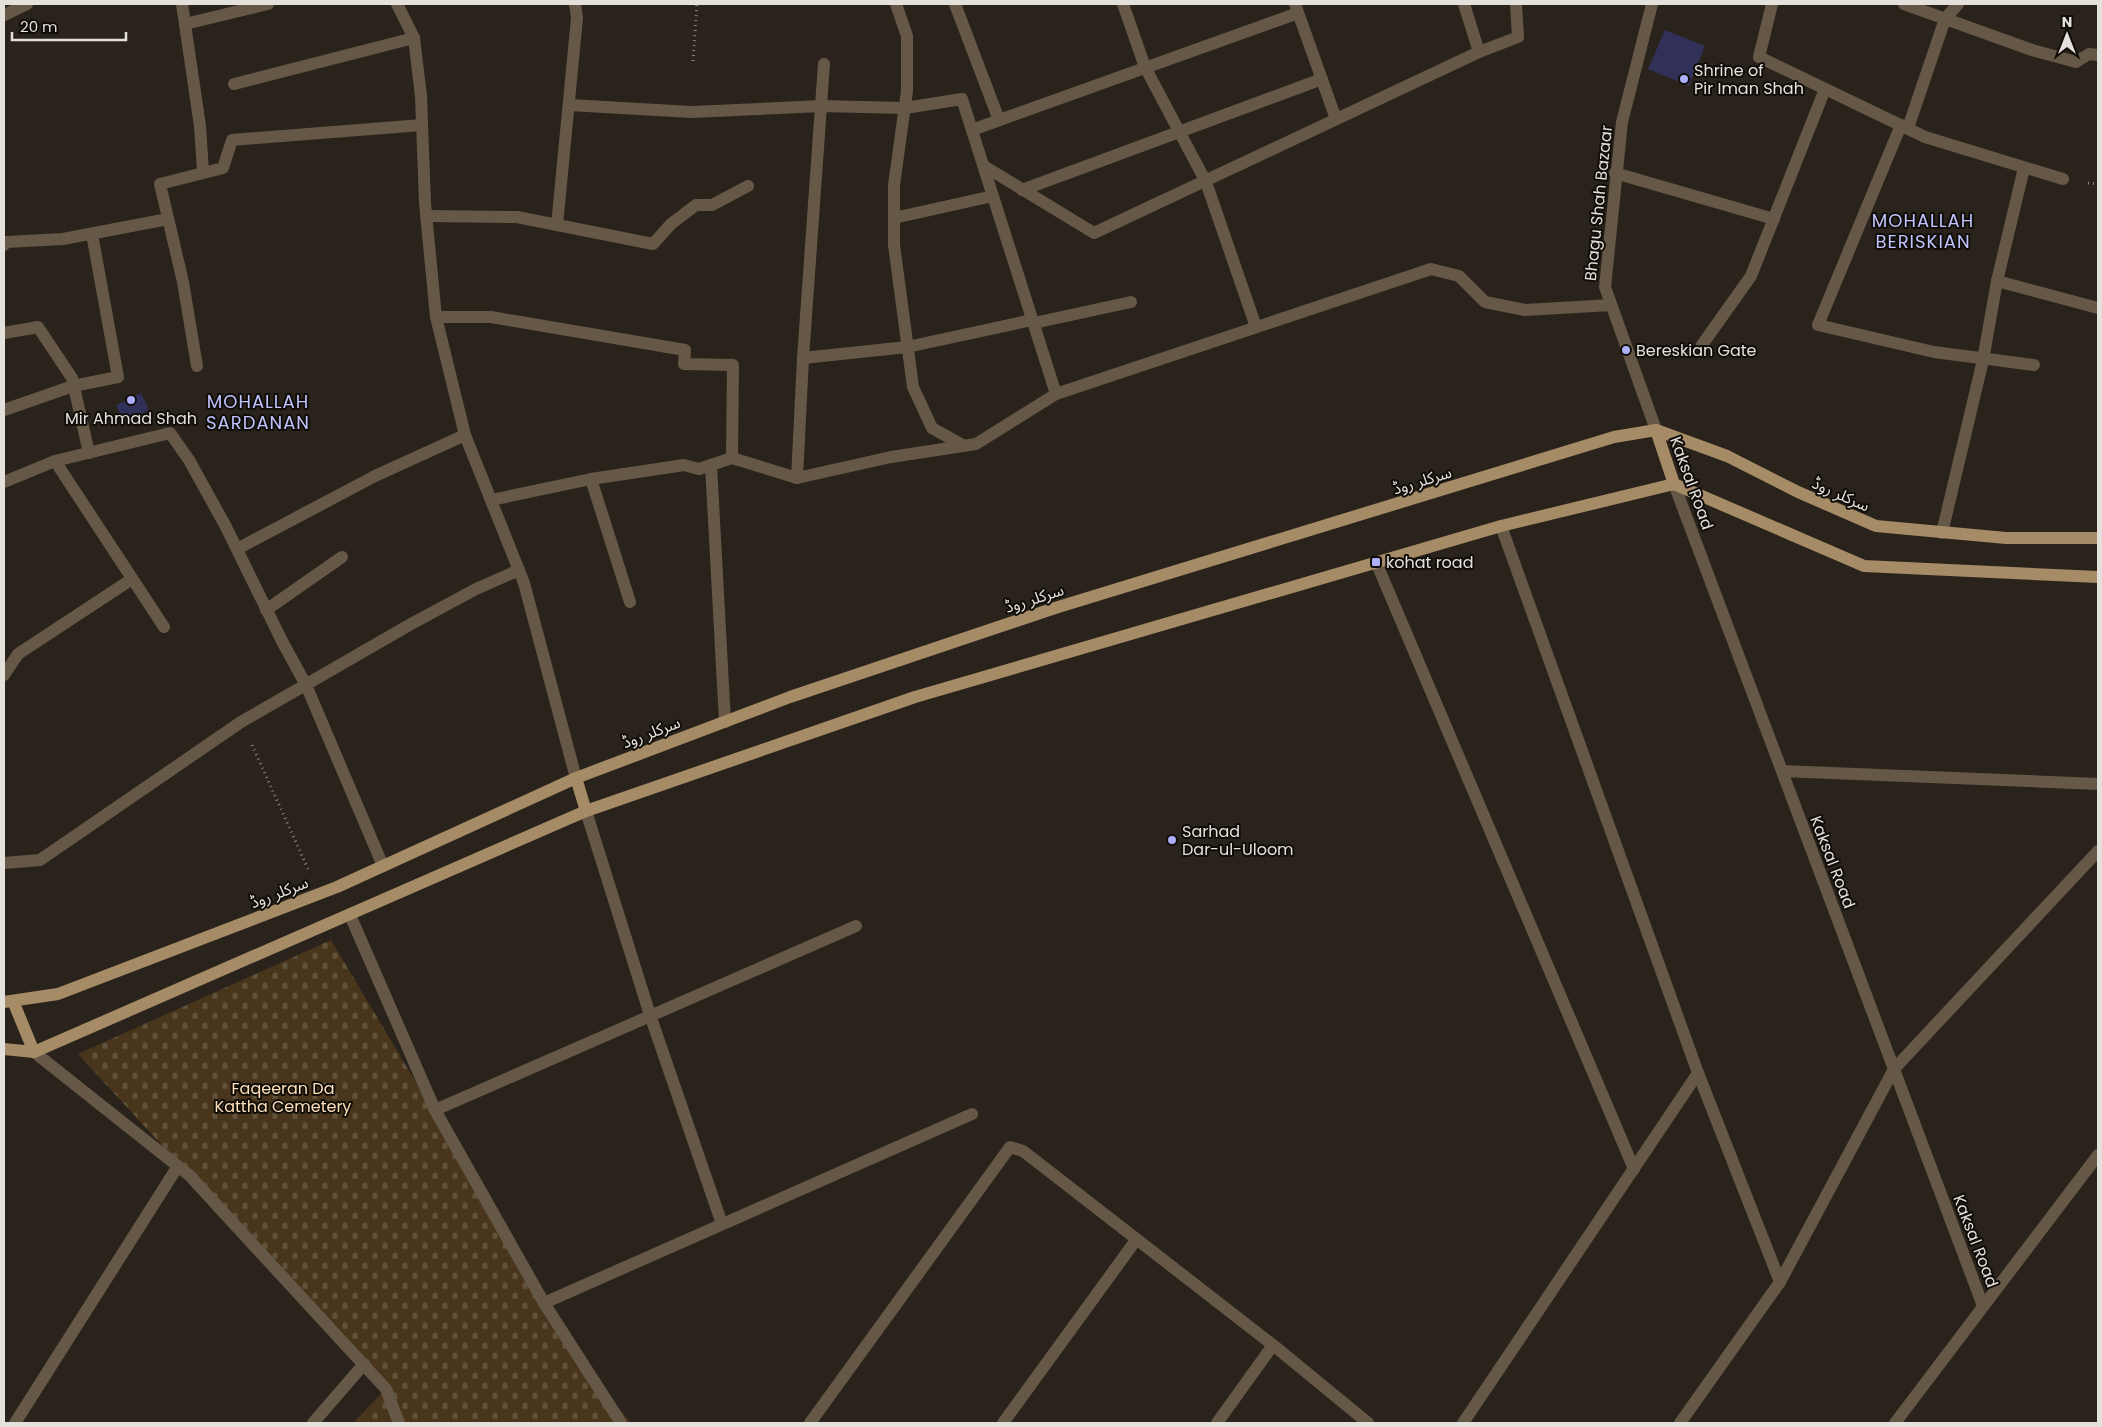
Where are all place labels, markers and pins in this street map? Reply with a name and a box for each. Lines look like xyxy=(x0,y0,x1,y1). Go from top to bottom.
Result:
place label: Shrine of Pir Iman Shah xyxy=(1694,59,1804,100)
marker: Shrine of Pir Iman Shah xyxy=(1678,73,1690,85)
place label: Bereskian Gate xyxy=(1636,339,1757,362)
marker: Bereskian Gate xyxy=(1620,344,1632,356)
marker: Mir Ahmad Shah xyxy=(125,394,137,406)
place label: Mir Ahmad Shah xyxy=(65,407,197,430)
place label: kohat road xyxy=(1386,551,1473,574)
marker: kohat road xyxy=(1370,556,1382,568)
place label: Sarhad Dar-ul-Uloom xyxy=(1182,820,1294,861)
marker: Sarhad Dar-ul-Uloom xyxy=(1166,834,1178,846)

